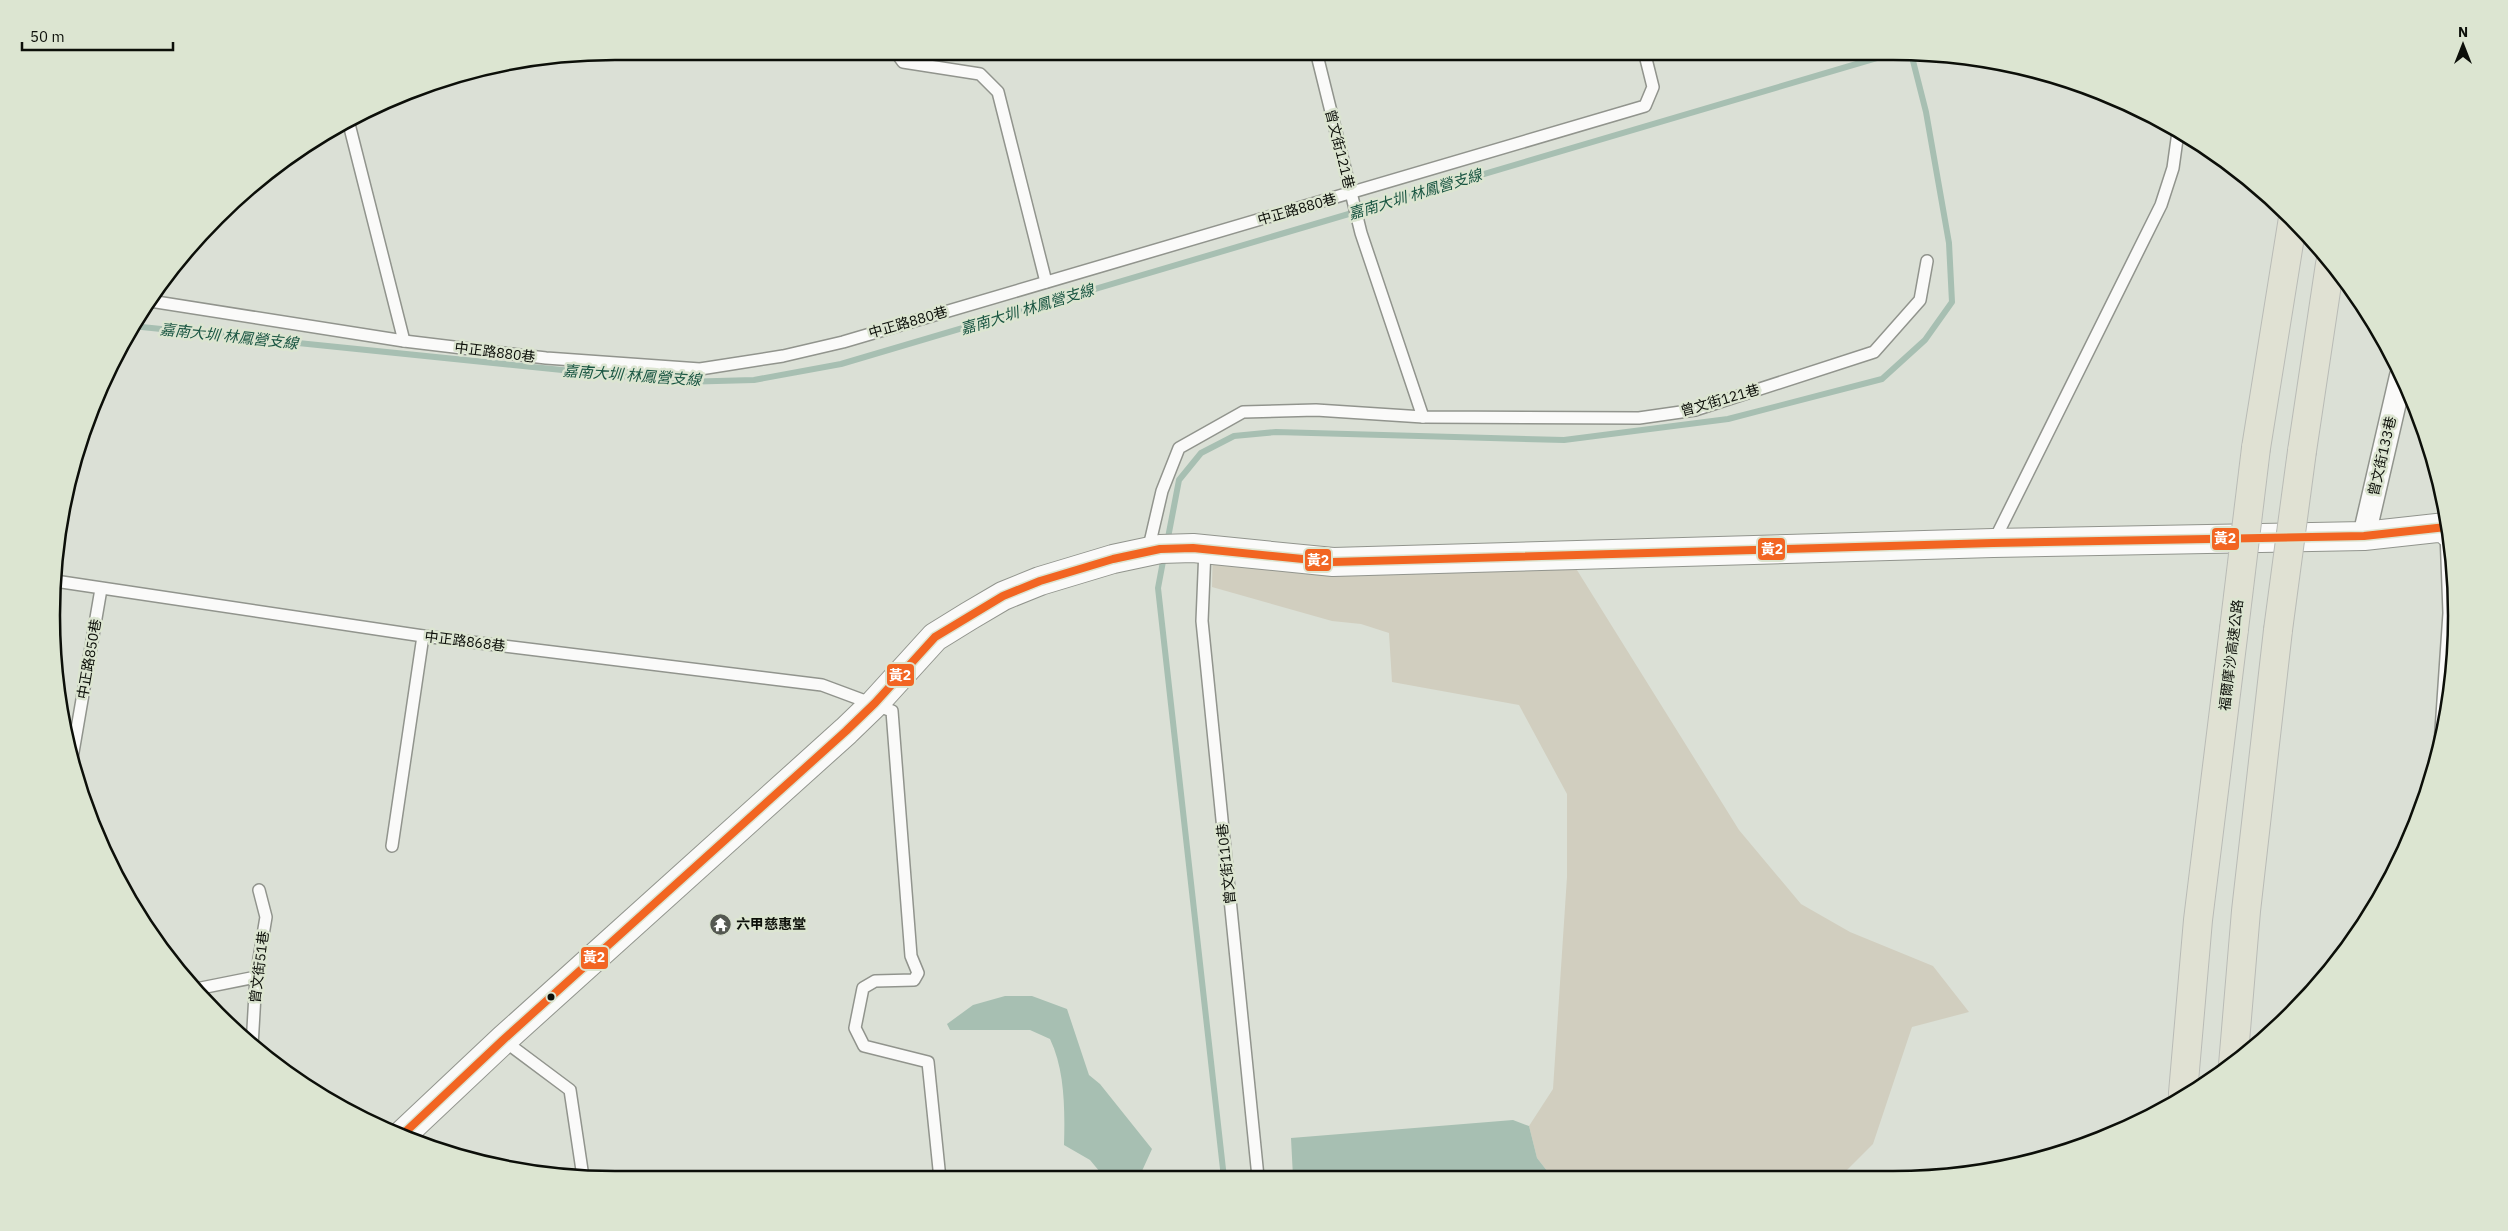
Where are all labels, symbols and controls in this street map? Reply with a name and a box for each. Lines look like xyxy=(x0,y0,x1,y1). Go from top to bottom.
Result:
scale bar xyxy=(22,20,174,52)
north arrow xyxy=(2438,20,2488,70)
text: N xyxy=(2458,23,2468,41)
text: 50 m xyxy=(30,27,65,46)
street label: 曾文街121巷 xyxy=(1321,107,1359,191)
water label: 嘉南大圳 林鳳營支線 xyxy=(1346,164,1486,223)
street label: 中正路880巷 xyxy=(1255,189,1339,229)
water label: 嘉南大圳 林鳳營支線 xyxy=(958,279,1098,338)
street label: 中正路880巷 xyxy=(866,302,950,342)
water label: 嘉南大圳 林鳳營支線 xyxy=(159,319,301,353)
street label: 中正路880巷 xyxy=(454,338,536,366)
water label: 嘉南大圳 林鳳營支線 xyxy=(562,361,704,389)
street label: 曾文街121巷 xyxy=(1678,380,1762,420)
street label: 曾文街133巷 xyxy=(2364,414,2400,498)
line badge: 黃2 xyxy=(2211,527,2240,551)
text: 黃2 xyxy=(2214,529,2236,547)
line badge: 黃2 xyxy=(1757,537,1786,561)
text: 黃2 xyxy=(1761,540,1783,558)
line badge: 黃2 xyxy=(1304,548,1332,572)
text: 黃2 xyxy=(1307,551,1329,569)
street label: 福爾摩沙高速公路 xyxy=(2215,598,2247,712)
street label: 中正路850巷 xyxy=(73,617,105,701)
street label: 中正路868巷 xyxy=(424,627,506,655)
line badge: 黃2 xyxy=(886,663,915,687)
text: 黃2 xyxy=(889,666,911,684)
street label: 曾文街110巷 xyxy=(1213,823,1239,905)
temple icon: 六甲慈惠堂 xyxy=(708,912,732,936)
place label: 六甲慈惠堂 xyxy=(736,915,806,933)
street label: 曾文街51巷 xyxy=(246,930,272,1004)
line badge: 黃2 xyxy=(580,946,609,970)
text: 黃2 xyxy=(583,948,605,966)
unlabelled marker xyxy=(546,992,556,1002)

